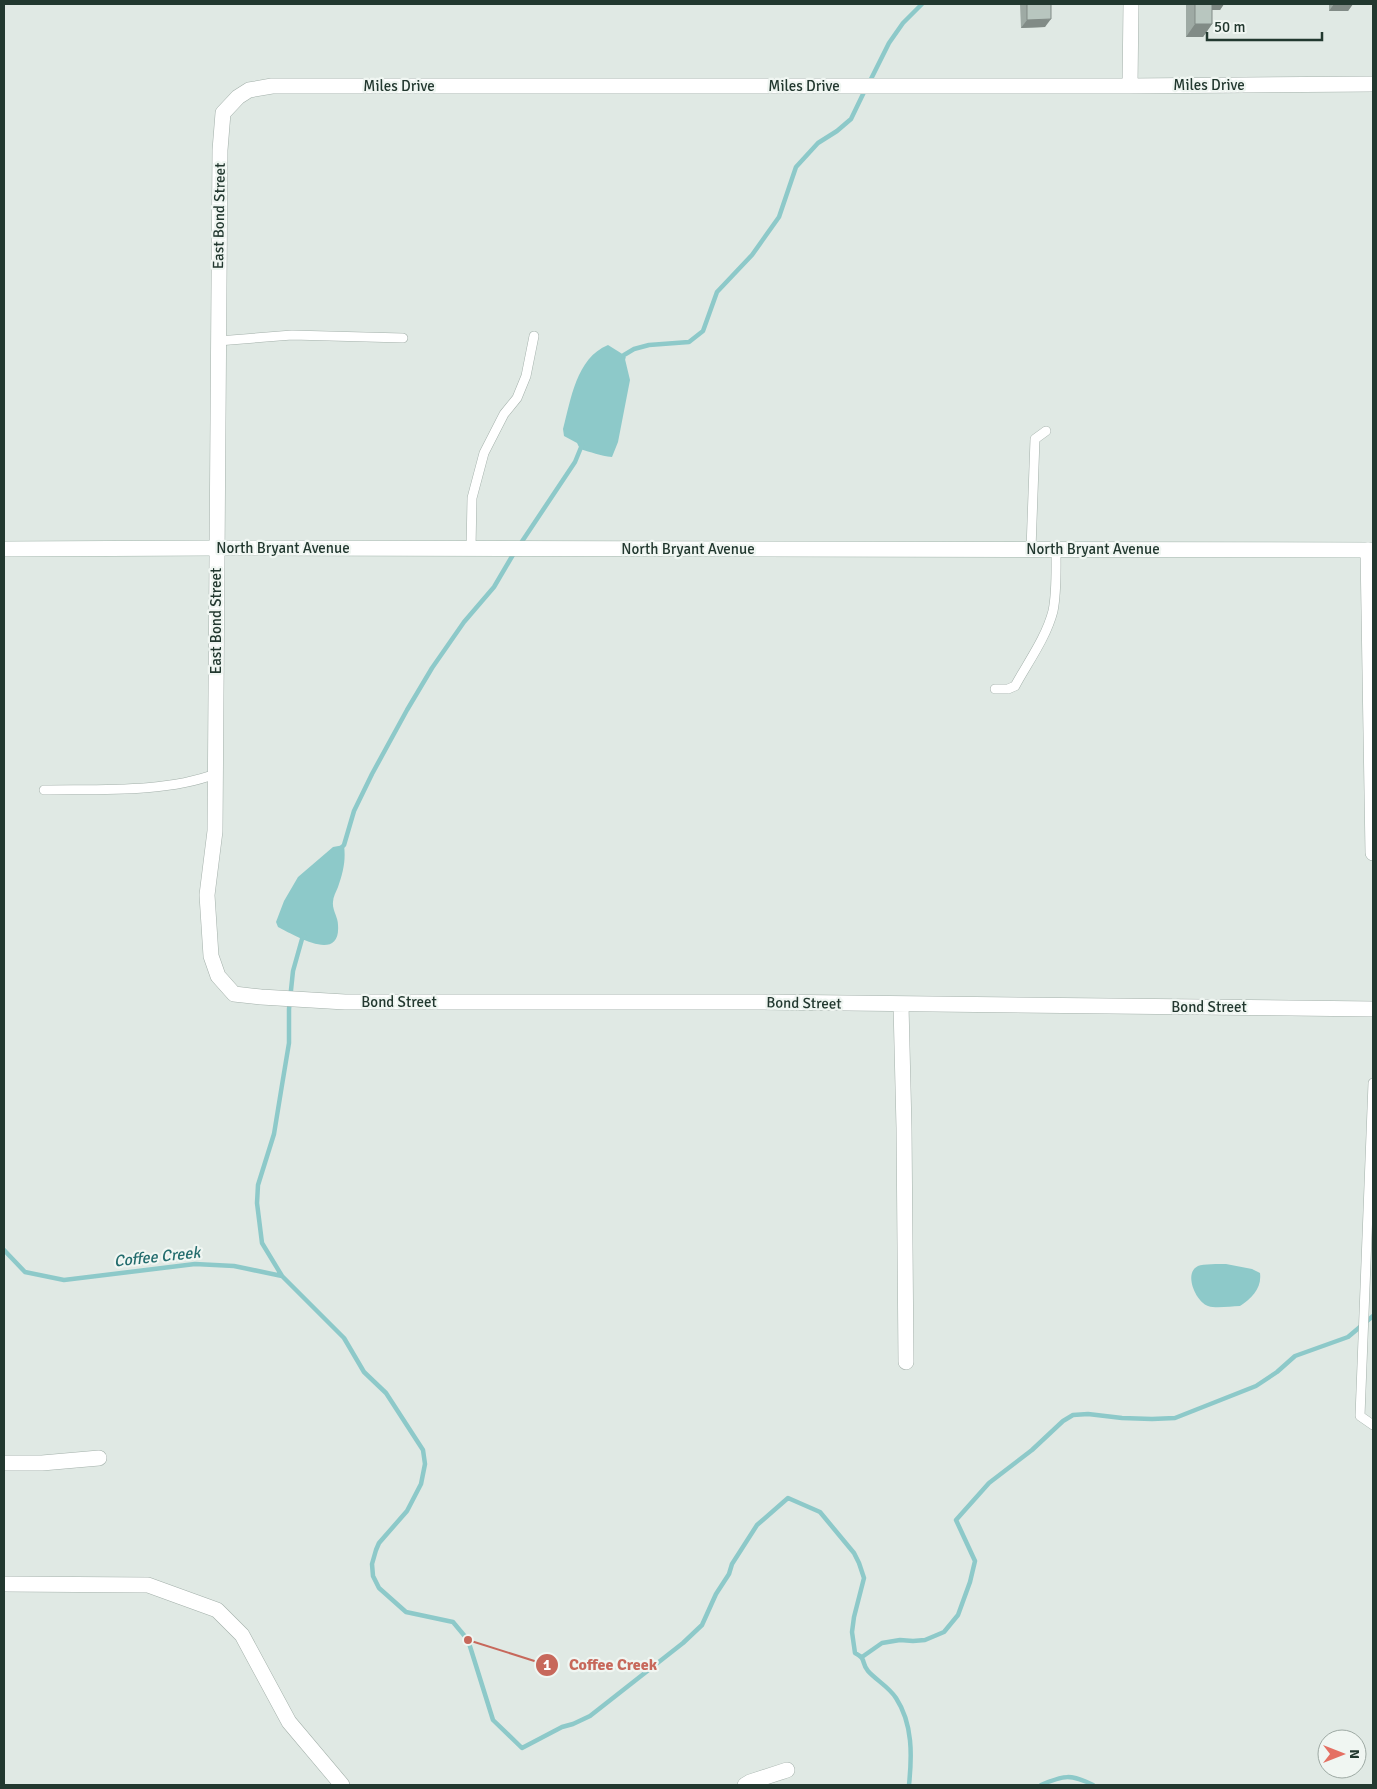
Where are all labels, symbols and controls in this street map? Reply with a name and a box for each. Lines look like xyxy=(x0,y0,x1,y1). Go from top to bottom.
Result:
scale bar xyxy=(1207,10,1322,42)
text: 50 m xyxy=(1214,18,1245,36)
street label: Miles Drive xyxy=(1173,76,1245,94)
street label: Miles Drive xyxy=(363,77,435,95)
street label: Miles Drive xyxy=(768,77,840,95)
street label: East Bond Street xyxy=(209,163,229,269)
street label: North Bryant Avenue xyxy=(216,539,350,557)
street label: North Bryant Avenue xyxy=(621,540,755,558)
street label: North Bryant Avenue xyxy=(1026,540,1160,558)
street label: East Bond Street xyxy=(207,568,225,674)
street label: Bond Street xyxy=(361,993,437,1011)
street label: Bond Street xyxy=(766,993,842,1013)
street label: Bond Street xyxy=(1171,998,1247,1016)
water label: Coffee Creek xyxy=(113,1242,203,1271)
callout: Coffee Creek xyxy=(534,1649,668,1680)
text: Coffee Creek xyxy=(569,1655,658,1675)
text: 1 xyxy=(543,1656,551,1674)
north arrow xyxy=(1317,1729,1367,1779)
text: N xyxy=(1346,1749,1363,1759)

